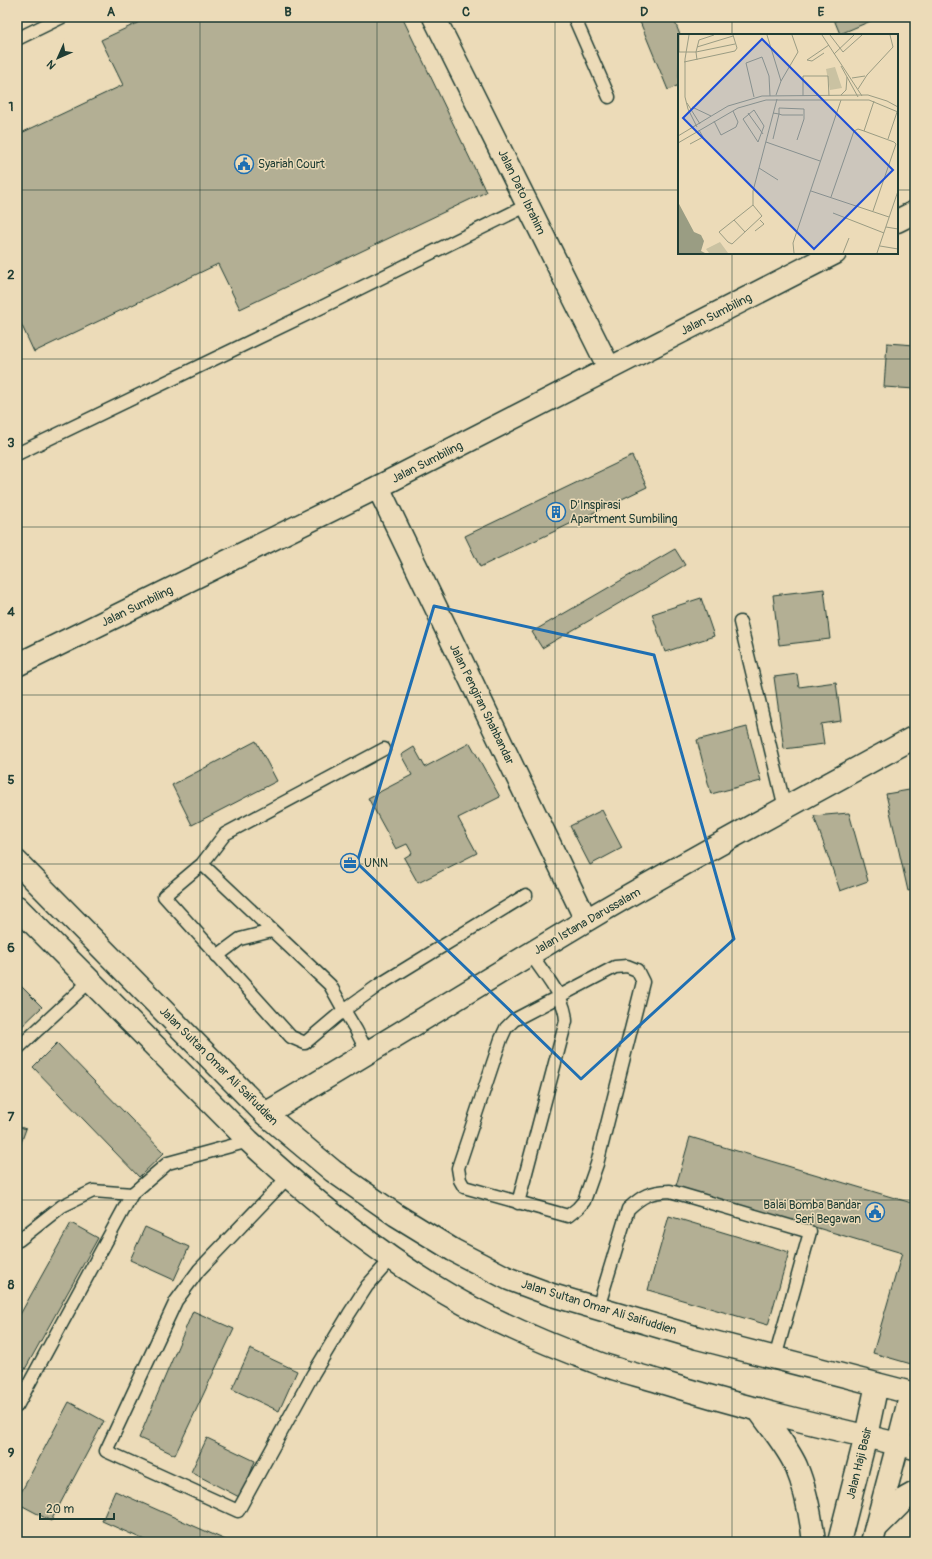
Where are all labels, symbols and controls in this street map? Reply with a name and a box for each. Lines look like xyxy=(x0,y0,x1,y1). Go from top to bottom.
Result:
text: A xyxy=(107,4,116,20)
text: B xyxy=(284,4,292,20)
text: C xyxy=(462,4,470,20)
text: D xyxy=(640,4,648,20)
text: E xyxy=(818,4,825,20)
inset map xyxy=(678,34,898,254)
north arrow xyxy=(38,38,78,78)
text: N xyxy=(44,57,59,72)
text: 1 xyxy=(8,99,14,115)
street label: Jalan Dato Ibrahim xyxy=(494,147,549,238)
public building icon: Syariah Court xyxy=(233,153,255,175)
place label: Syariah Court xyxy=(258,157,325,172)
text: 2 xyxy=(7,267,15,283)
street label: Jalan Sumbiling xyxy=(678,290,754,339)
text: 3 xyxy=(7,435,15,451)
street label: Jalan Sumbiling xyxy=(389,438,465,487)
place label: D'Inspirasi Apartment Sumbiling xyxy=(570,498,678,527)
building icon: D'Inspirasi Apartment Sumbiling xyxy=(545,501,567,523)
street label: Jalan Sumbiling xyxy=(99,583,175,630)
text: 4 xyxy=(7,604,15,620)
street label: Jalan Pengiran Shahbandar xyxy=(446,641,518,768)
text: 5 xyxy=(7,772,15,788)
office icon: UNN xyxy=(339,852,361,874)
place label: UNN xyxy=(364,856,388,871)
street label: Jalan Istana Darussalam xyxy=(531,884,644,958)
text: 6 xyxy=(7,940,15,956)
street label: Jalan Sultan Omar Ali Saifuddien xyxy=(156,1004,281,1129)
text: 7 xyxy=(8,1109,15,1125)
place label: Balai Bomba Bandar Seri Begawan xyxy=(763,1198,862,1227)
public building icon: Balai Bomba Bandar Seri Begawan xyxy=(864,1201,886,1223)
text: 8 xyxy=(8,1277,15,1293)
street label: Jalan Sultan Omar Ali Saifuddien xyxy=(519,1277,679,1338)
street label: Jalan Haji Basir xyxy=(843,1425,876,1501)
text: 9 xyxy=(8,1445,15,1461)
scale bar xyxy=(40,1495,114,1521)
text: 20 m xyxy=(46,1502,75,1517)

